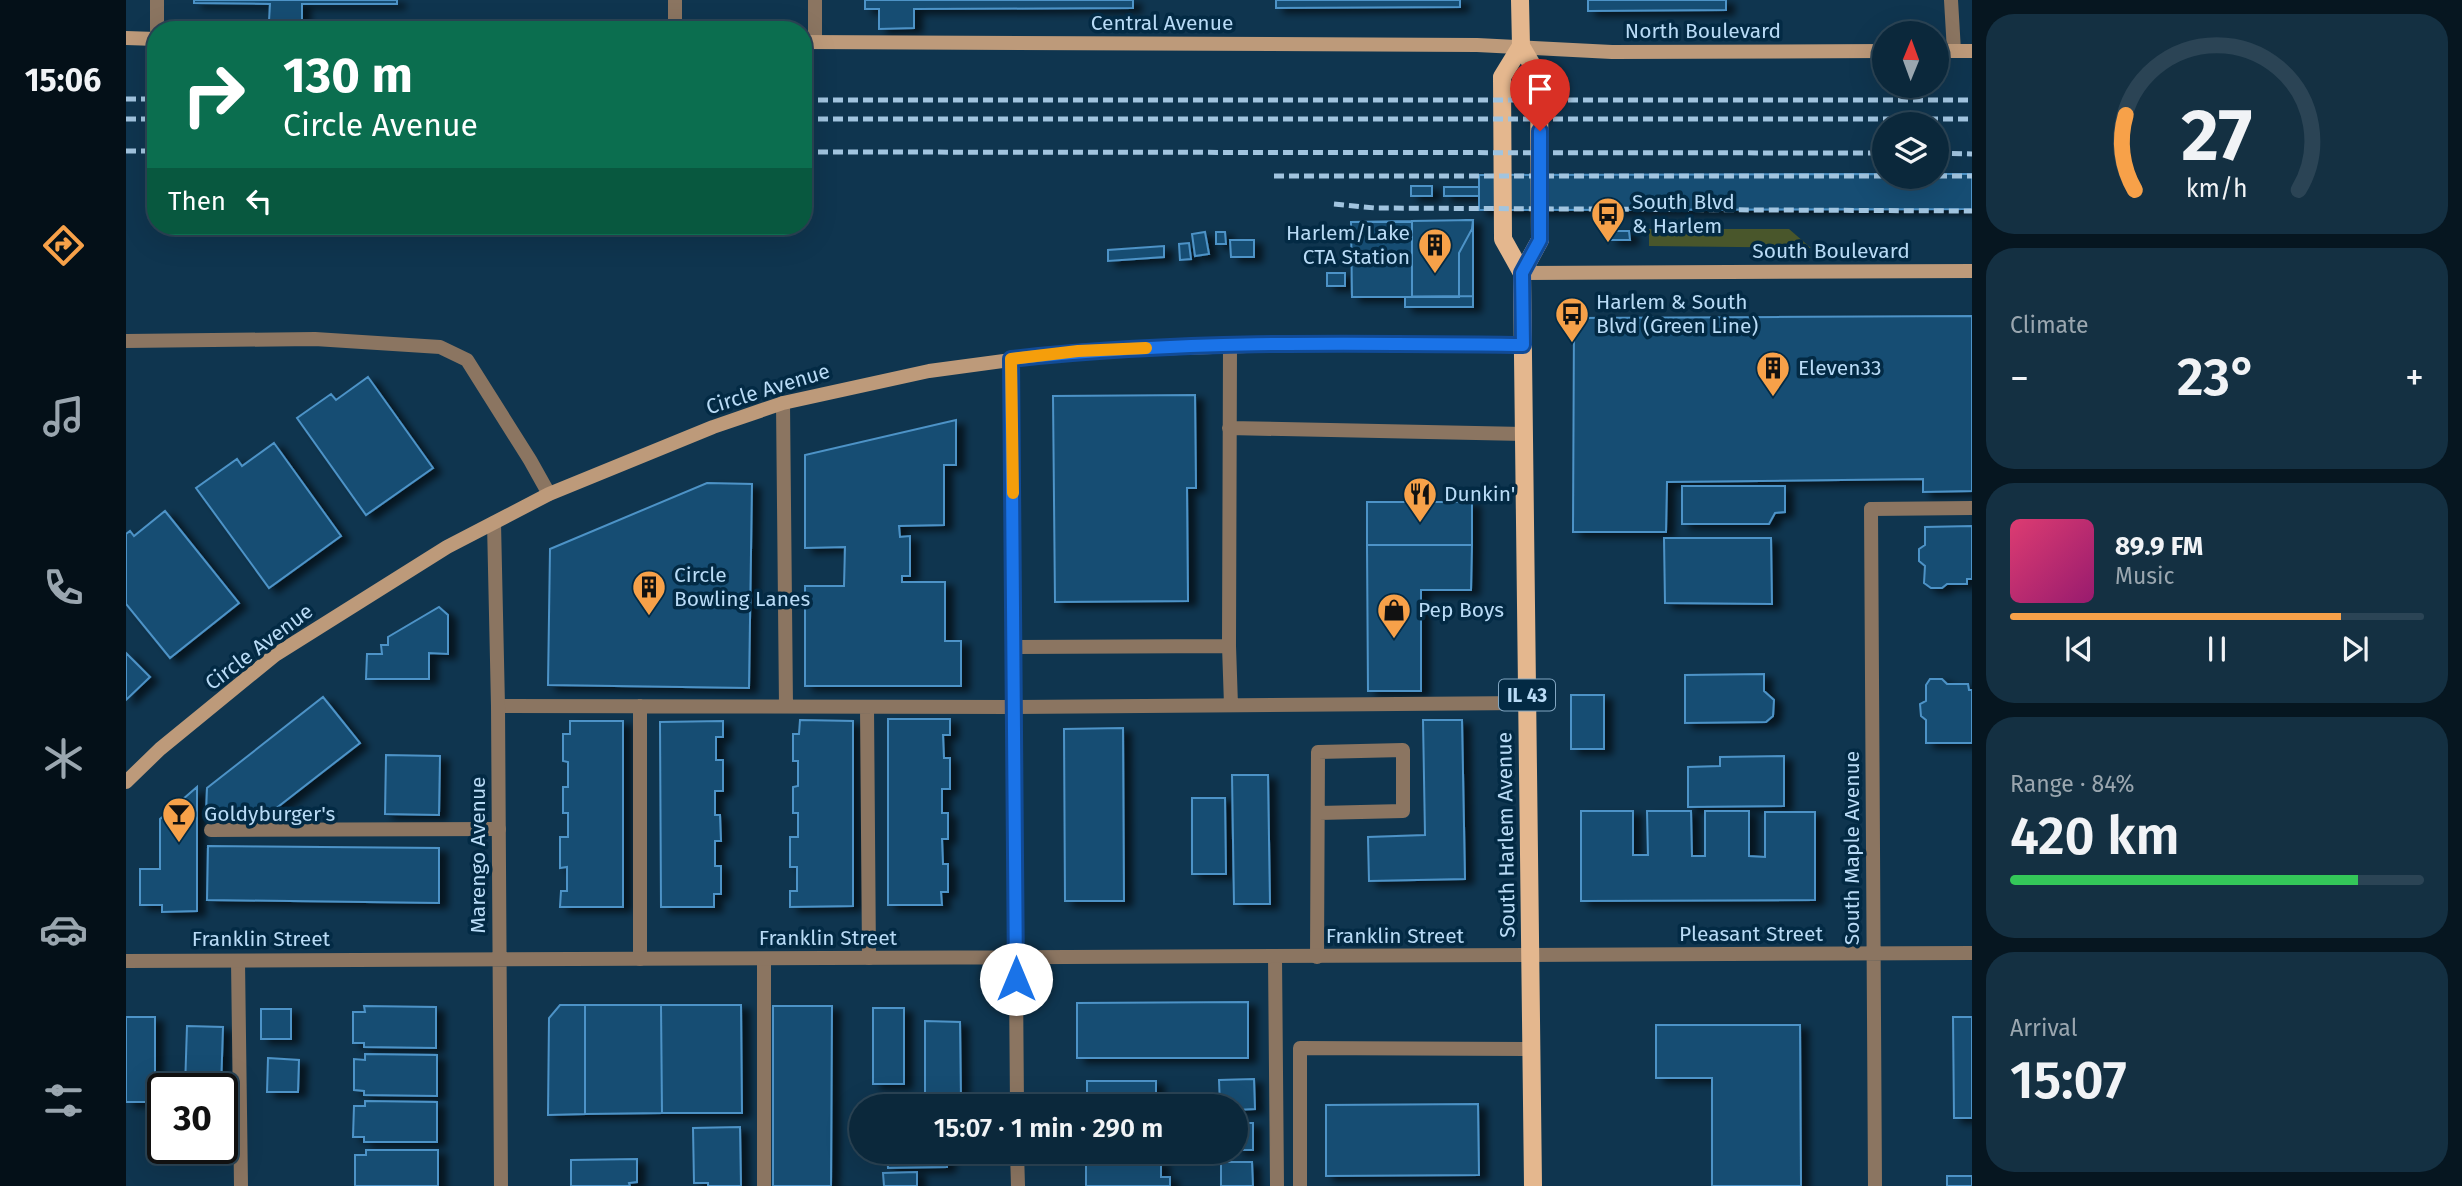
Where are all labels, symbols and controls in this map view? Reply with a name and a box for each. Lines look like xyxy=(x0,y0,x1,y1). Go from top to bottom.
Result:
street label: Central Avenue xyxy=(1091,10,1233,36)
street label: North Boulevard xyxy=(1625,18,1781,44)
north arrow xyxy=(1872,21,1950,98)
map controls xyxy=(1872,21,1949,189)
text: 130 m xyxy=(283,46,413,105)
icon: right xyxy=(168,49,259,140)
pin xyxy=(1510,59,1570,131)
text: 15:06 xyxy=(25,61,101,99)
icon: arrive xyxy=(1521,70,1559,108)
text: 27 xyxy=(2182,93,2252,180)
text: Circle Avenue xyxy=(283,106,478,144)
button: layers xyxy=(1872,112,1949,189)
text: km/h xyxy=(2186,174,2248,204)
icon: left xyxy=(240,182,278,220)
text: Then xyxy=(168,186,226,217)
place label: South Blvd & Harlem xyxy=(1632,189,1735,239)
bus stop icon: South Blvd & Harlem xyxy=(1589,195,1627,244)
place label: Harlem/Lake CTA Station xyxy=(1286,220,1410,270)
icon: directions xyxy=(39,221,88,270)
building icon: Harlem/Lake CTA Station xyxy=(1416,226,1454,275)
street label: South Boulevard xyxy=(1752,238,1910,264)
place label: Harlem & South Blvd (Green Line) xyxy=(1596,289,1758,339)
bus stop icon: Harlem & South Blvd (Green Line) xyxy=(1553,295,1591,344)
text: Climate xyxy=(2010,311,2089,339)
text: 23° xyxy=(2177,346,2257,409)
building icon: Eleven33 xyxy=(1754,349,1792,398)
place label: Eleven33 xyxy=(1798,355,1881,381)
text: − xyxy=(2010,355,2029,401)
text: + xyxy=(2405,355,2424,401)
street label: Circle Avenue xyxy=(703,358,833,420)
icon: music xyxy=(39,392,88,441)
restaurant icon: Dunkin' xyxy=(1401,475,1439,524)
place label: Dunkin' xyxy=(1444,481,1515,507)
text: 89.9 FM xyxy=(2115,531,2203,562)
place label: Circle Bowling Lanes xyxy=(674,562,810,612)
text: Music xyxy=(2115,562,2175,590)
icon: phone xyxy=(39,563,88,612)
building icon: Circle Bowling Lanes xyxy=(630,568,668,617)
shop icon: Pep Boys xyxy=(1375,591,1413,640)
place label: Pep Boys xyxy=(1418,597,1504,623)
street label: Circle Avenue xyxy=(200,598,318,696)
icon: previous xyxy=(2060,630,2098,668)
icon: pause xyxy=(2198,630,2236,668)
icon: next xyxy=(2336,630,2374,668)
road number: IL 43 xyxy=(1499,680,1555,710)
street label: South Harlem Avenue xyxy=(1491,732,1521,938)
icon: climate xyxy=(39,734,88,783)
street label: South Maple Avenue xyxy=(1839,751,1865,945)
text: Range · 84% xyxy=(2010,770,2135,798)
street label: Marengo Avenue xyxy=(465,776,491,934)
bar icon: Goldyburger's xyxy=(160,795,198,844)
place label: Goldyburger's xyxy=(204,801,336,827)
text: 420 km xyxy=(2010,805,2180,868)
icon: car xyxy=(39,905,88,954)
street label: Pleasant Street xyxy=(1679,921,1823,947)
street label: Franklin Street xyxy=(1326,923,1465,949)
street label: Franklin Street xyxy=(759,925,898,951)
street label: Franklin Street xyxy=(192,926,331,952)
position arrow xyxy=(979,942,1053,1016)
text: Arrival xyxy=(2010,1014,2077,1042)
text: 15:07 xyxy=(2010,1049,2127,1112)
speed limit sign: 30 xyxy=(147,1073,238,1164)
icon: filters xyxy=(39,1076,88,1125)
text: 15:07 · 1 min · 290 m xyxy=(934,1113,1163,1144)

